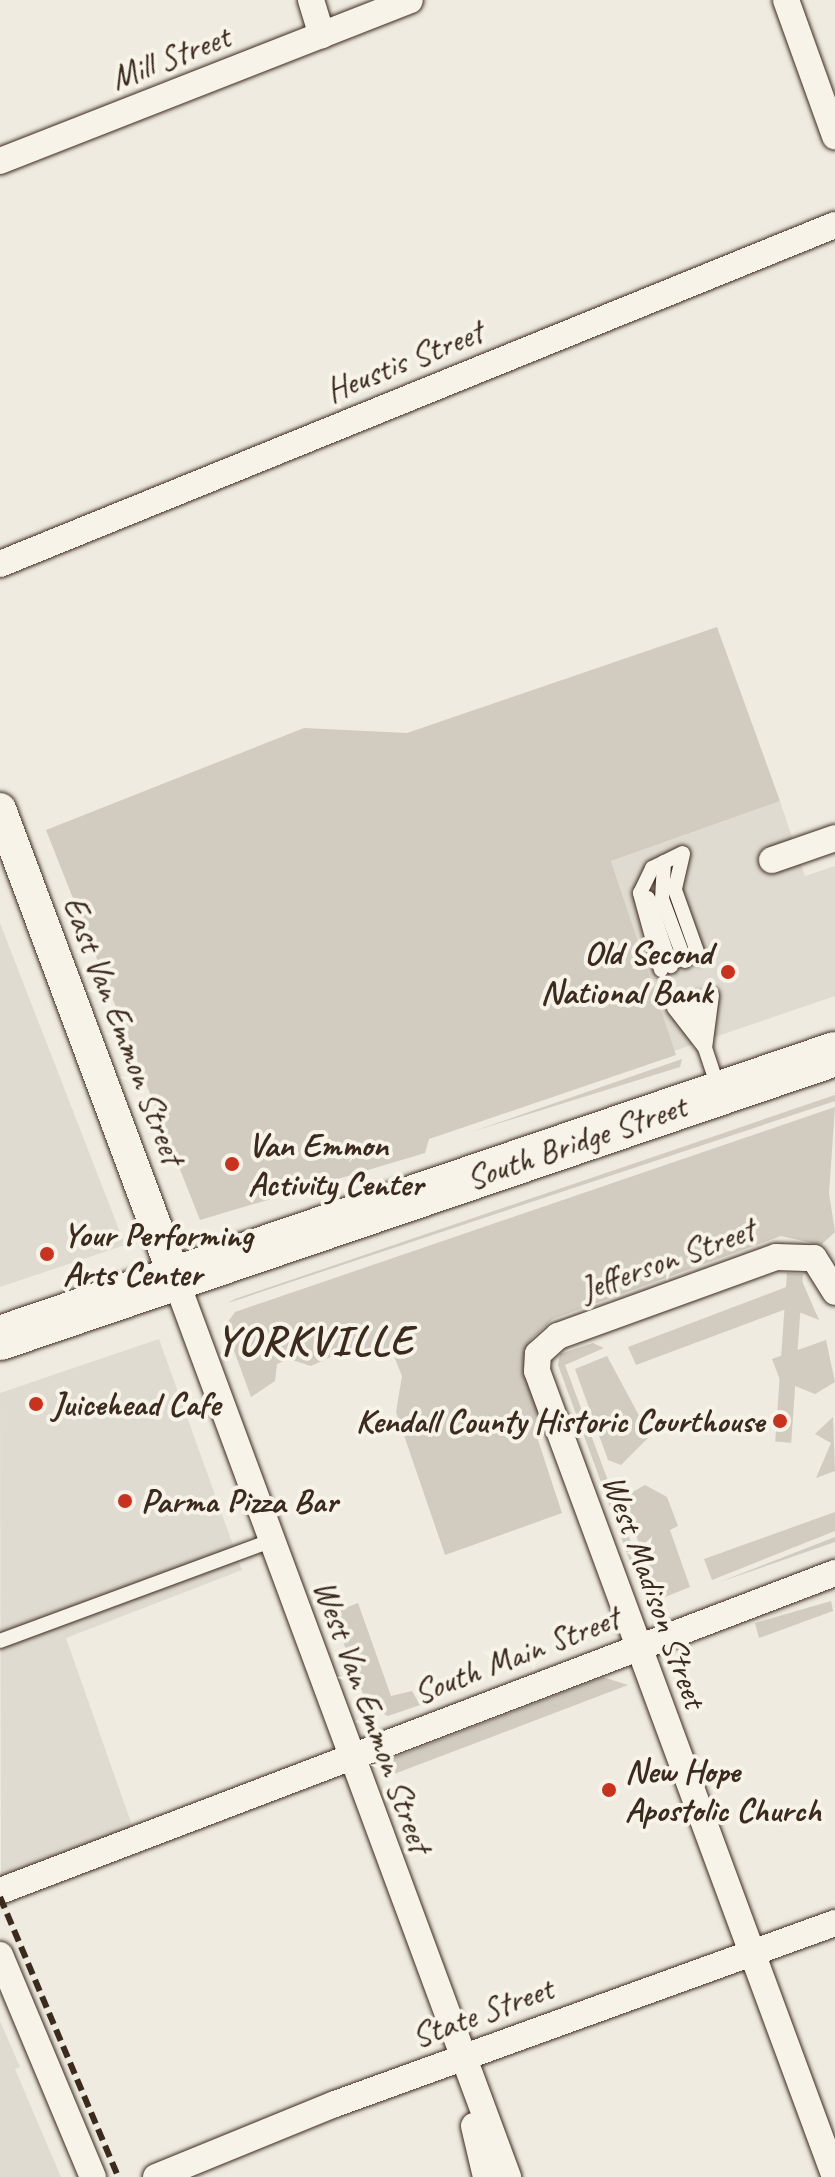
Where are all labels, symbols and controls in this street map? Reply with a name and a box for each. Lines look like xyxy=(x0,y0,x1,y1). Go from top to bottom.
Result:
street label: Mill Street xyxy=(104,16,236,98)
street label: Heustis Street xyxy=(319,311,489,411)
street label: East Van Emmon Street xyxy=(54,890,194,1170)
place label: Old Second National Bank xyxy=(539,932,712,1012)
marker: Old Second National Bank xyxy=(719,963,737,981)
street label: South Bridge Street xyxy=(460,1085,692,1199)
place label: Van Emmon Activity Center xyxy=(248,1124,423,1204)
marker: Van Emmon Activity Center xyxy=(223,1155,241,1173)
street label: Jefferson Street xyxy=(574,1209,760,1309)
place label: Your Performing Arts Center xyxy=(63,1214,251,1294)
marker: Your Performing Arts Center xyxy=(38,1245,56,1263)
district label: YORKVILLE xyxy=(218,1316,412,1366)
place label: Juicehead Cafe xyxy=(52,1384,221,1424)
marker: Juicehead Cafe xyxy=(27,1395,45,1413)
place label: Kendall County Historic Courthouse xyxy=(355,1401,764,1441)
marker: Kendall County Historic Courthouse xyxy=(771,1412,789,1430)
street label: West Madison Street xyxy=(594,1468,716,1714)
place label: Parma Pizza Bar xyxy=(141,1481,338,1521)
marker: Parma Pizza Bar xyxy=(116,1492,134,1510)
street label: West Van Emmon Street xyxy=(305,1574,441,1858)
street label: South Main Street xyxy=(406,1597,626,1713)
place label: New Hope Apostolic Church xyxy=(625,1750,822,1830)
marker: New Hope Apostolic Church xyxy=(600,1781,618,1799)
street label: State Street xyxy=(406,1968,558,2056)

